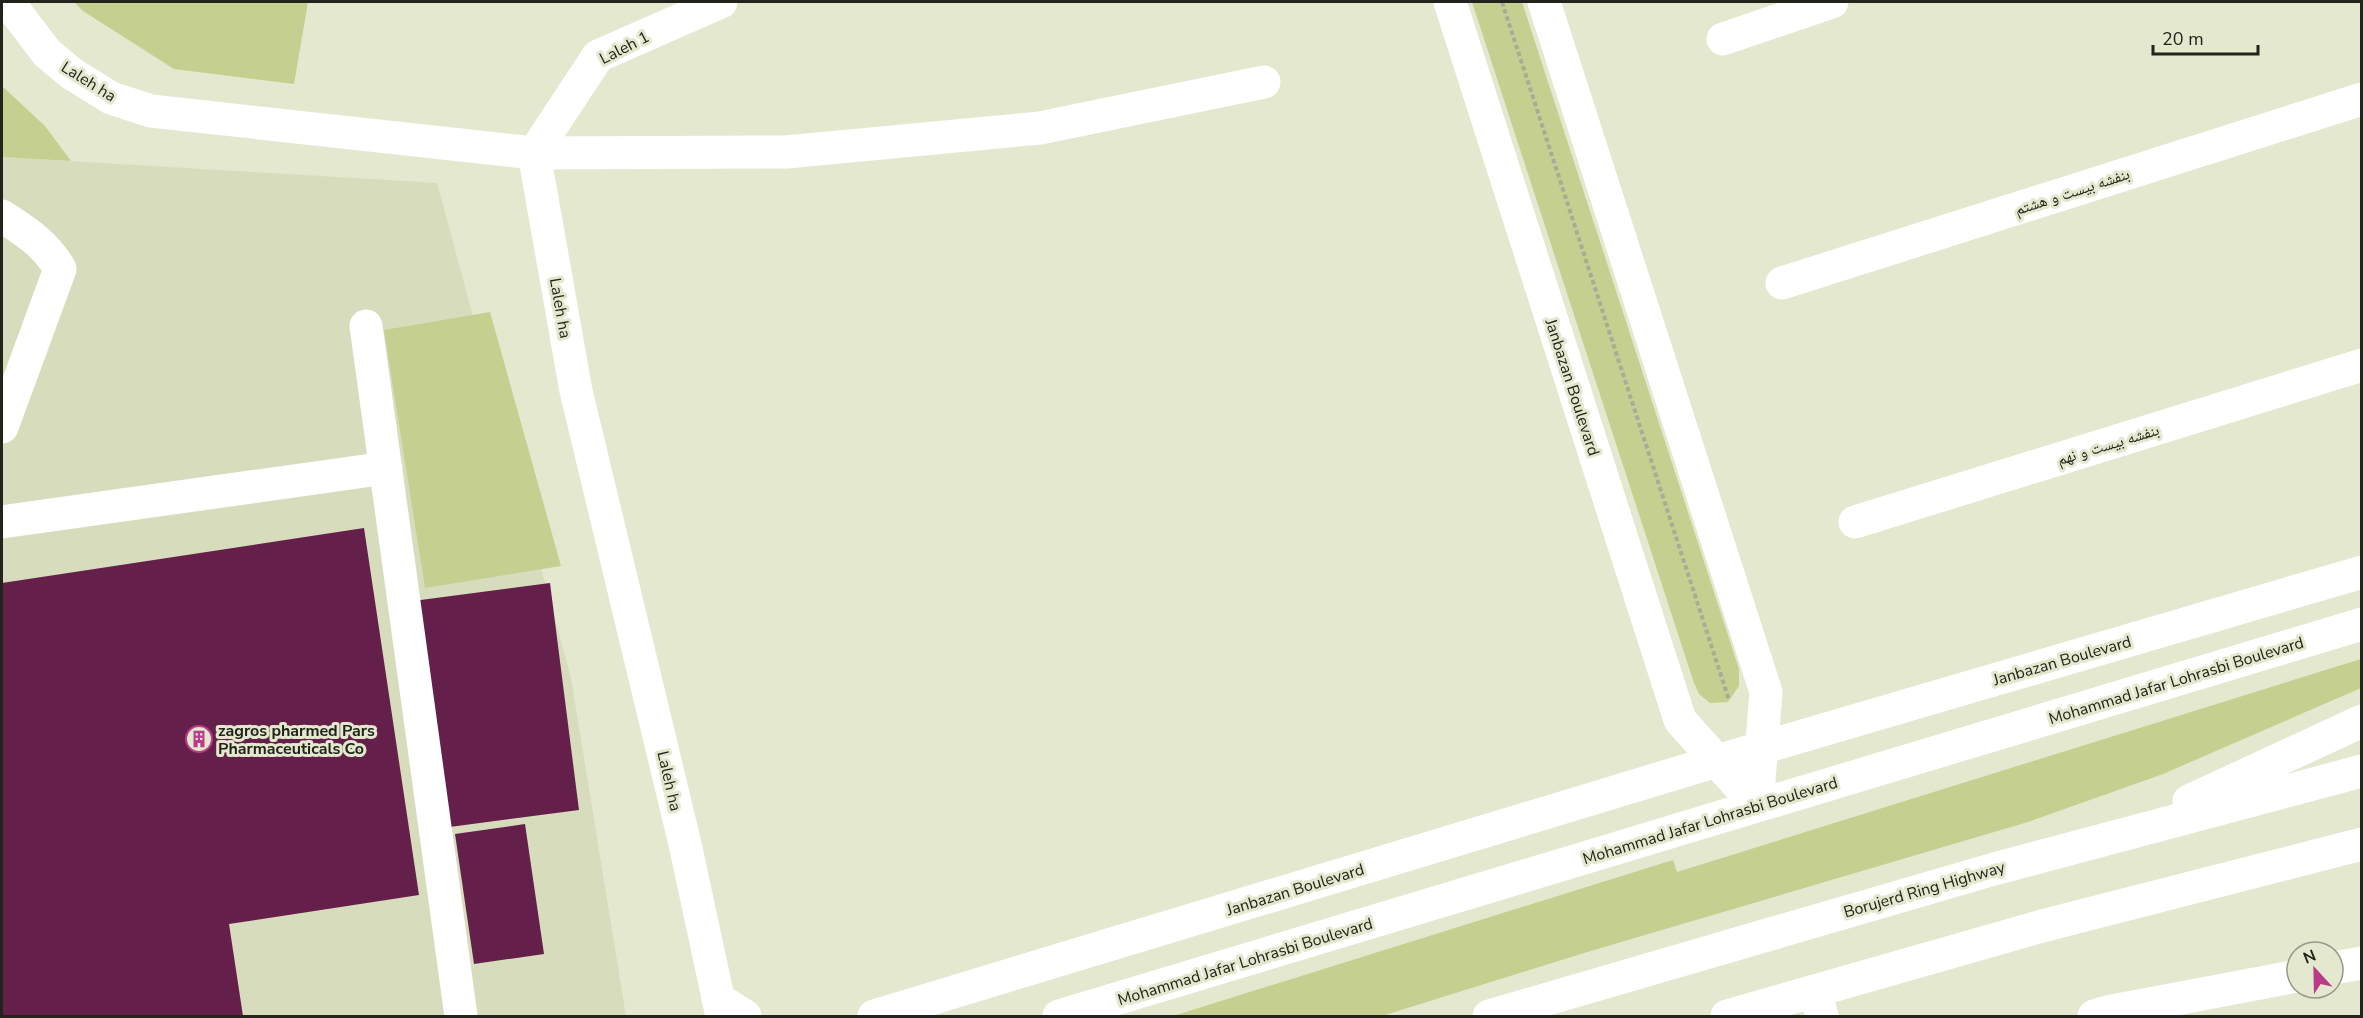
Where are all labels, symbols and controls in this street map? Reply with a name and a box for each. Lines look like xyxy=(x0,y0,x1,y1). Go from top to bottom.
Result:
scale bar xyxy=(2153,18,2258,56)
street label: Laleh 1 xyxy=(596,26,653,70)
text: 20 m xyxy=(2162,27,2204,51)
street label: Laleh ha xyxy=(57,56,120,107)
street label: بنفشه بیست و هشتم xyxy=(2012,163,2133,221)
street label: Laleh ha xyxy=(544,276,576,340)
street label: Janbazan Boulevard xyxy=(1539,315,1605,459)
street label: بنفشه بیست و نهم xyxy=(2055,419,2162,471)
street label: Janbazan Boulevard xyxy=(1990,631,2134,691)
street label: Mohammad Jafar Lohrasbi Boulevard xyxy=(2046,632,2306,730)
place label: zagros pharmed Pars Pharmaceuticals Co xyxy=(218,720,375,760)
building icon: zagros pharmed Pars Pharmaceuticals Co xyxy=(184,724,214,754)
street label: Laleh ha xyxy=(651,749,687,813)
street label: Mohammad Jafar Lohrasbi Boulevard xyxy=(1580,772,1840,870)
street label: Borujerd Ring Highway xyxy=(1841,856,2008,924)
street label: Janbazan Boulevard xyxy=(1223,859,1367,922)
street label: Mohammad Jafar Lohrasbi Boulevard xyxy=(1115,913,1375,1011)
north arrow xyxy=(2285,940,2345,1000)
text: N xyxy=(2300,945,2319,969)

